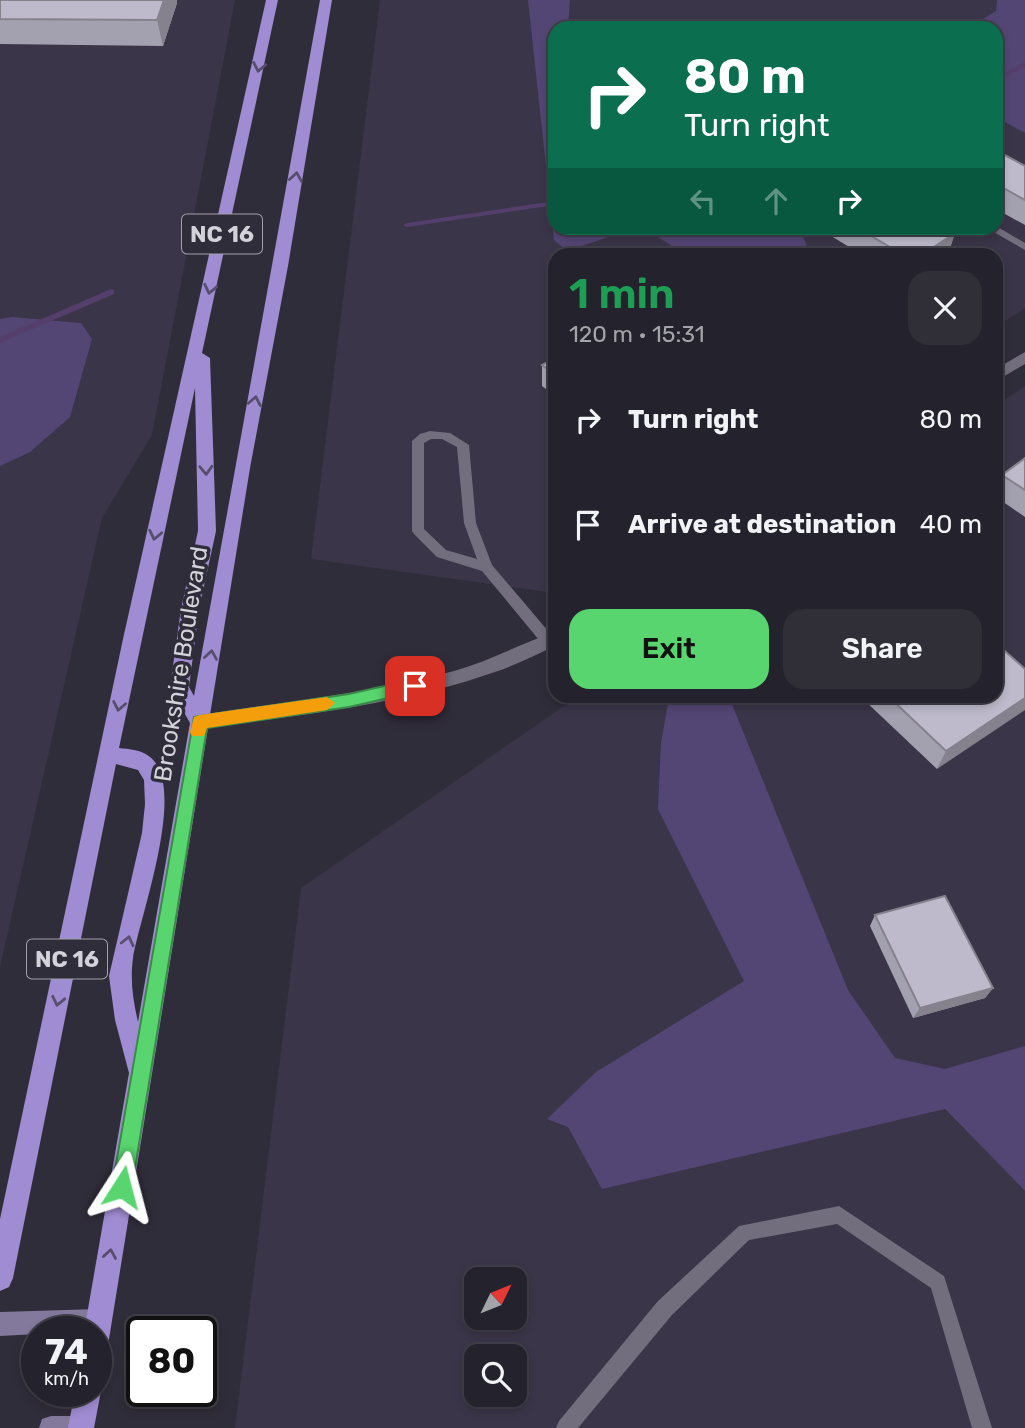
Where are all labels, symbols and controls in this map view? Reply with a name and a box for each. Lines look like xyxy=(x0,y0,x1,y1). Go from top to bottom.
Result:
text: 80 m xyxy=(684,47,806,105)
icon: right xyxy=(569,49,660,140)
one-way arrow xyxy=(252,61,267,73)
text: Turn right xyxy=(684,106,829,144)
one-way arrow xyxy=(288,171,303,183)
icon: left xyxy=(684,182,722,220)
icon: ahead xyxy=(757,182,795,220)
icon: right xyxy=(830,182,868,220)
road number: NC 16 xyxy=(182,215,262,254)
text: 1 min xyxy=(569,269,675,319)
button: close xyxy=(908,271,982,345)
one-way arrow xyxy=(204,283,218,295)
text: 120 m · 15:31 xyxy=(569,320,705,348)
one-way arrow xyxy=(247,395,262,407)
icon: right xyxy=(569,401,607,439)
text: Turn right xyxy=(628,404,758,435)
text: 80 m xyxy=(919,404,982,435)
one-way arrow xyxy=(198,465,213,476)
icon: arrive xyxy=(569,506,607,544)
text: Arrive at destination xyxy=(628,509,896,540)
text: 40 m xyxy=(920,509,982,540)
one-way arrow xyxy=(148,529,163,541)
street label: Brookshire Boulevard xyxy=(149,544,213,784)
button: Exit xyxy=(569,609,769,689)
button: Share xyxy=(783,609,982,689)
one-way arrow xyxy=(203,649,218,661)
pin xyxy=(385,656,445,716)
icon: arrive xyxy=(396,667,434,705)
one-way arrow xyxy=(112,700,127,712)
one-way arrow xyxy=(120,935,134,947)
road number: NC 16 xyxy=(27,940,107,978)
one-way arrow xyxy=(51,995,66,1007)
position arrow xyxy=(85,1150,159,1224)
one-way arrow xyxy=(102,1248,117,1260)
north arrow xyxy=(464,1267,527,1330)
map controls xyxy=(464,1267,527,1407)
speed limit sign: 80 xyxy=(126,1316,217,1407)
text: 74 xyxy=(45,1331,88,1373)
button: search xyxy=(464,1344,527,1407)
text: km/h xyxy=(44,1368,89,1390)

